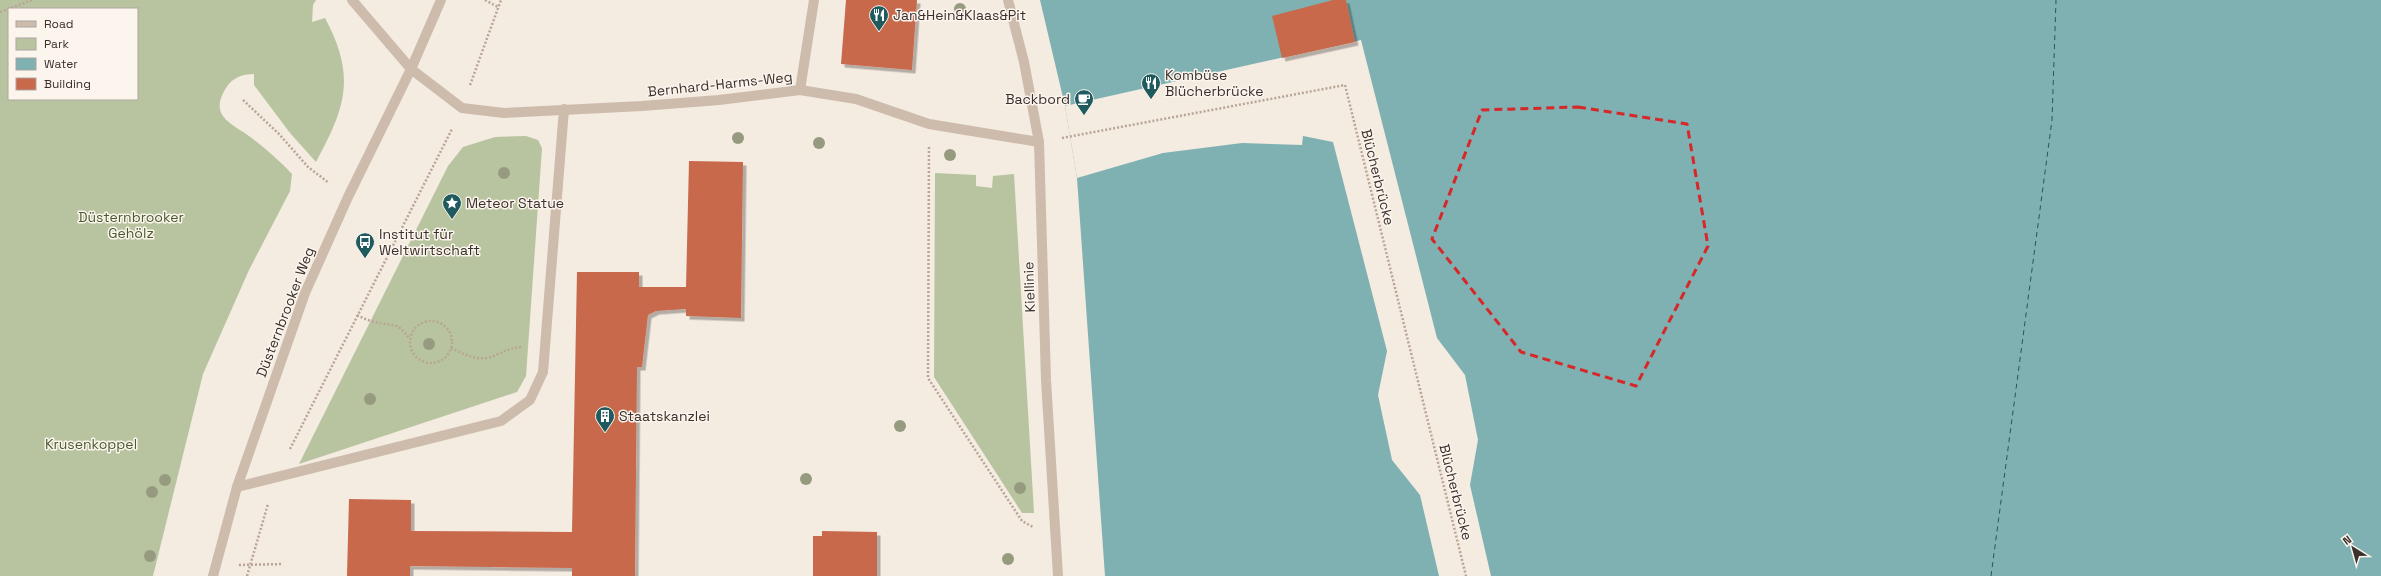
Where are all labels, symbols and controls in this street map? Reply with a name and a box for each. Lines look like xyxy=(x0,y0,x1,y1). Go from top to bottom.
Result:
restaurant icon: Jan&Hein&Klaas&Pit xyxy=(868,4,890,32)
place label: Jan&Hein&Klaas&Pit xyxy=(893,6,1026,24)
legend xyxy=(8,8,138,100)
text: Road xyxy=(44,16,73,32)
text: Park xyxy=(44,36,69,52)
text: Water xyxy=(44,56,78,72)
place label: Kombüse Blücherbrücke xyxy=(1165,66,1263,100)
street label: Bernhard-Harms-Weg xyxy=(647,67,793,101)
restaurant icon: Kombüse Blücherbrücke xyxy=(1140,72,1162,100)
text: Building xyxy=(44,76,91,92)
cafe icon: Backbord xyxy=(1073,88,1095,116)
place label: Backbord xyxy=(1005,90,1070,108)
street label: Blücherbrücke xyxy=(1357,127,1399,227)
place icon: Meteor Statue xyxy=(441,192,463,220)
place label: Meteor Statue xyxy=(466,194,564,212)
park label: Düsternbrooker Gehölz xyxy=(78,208,184,242)
place label: Institut für Weltwirtschaft xyxy=(379,225,480,259)
bus stop icon: Institut für Weltwirtschaft xyxy=(354,231,376,259)
street label: Düsternbrooker Weg xyxy=(252,244,318,380)
street label: Kiellinie xyxy=(1019,261,1039,313)
building icon: Staatskanzlei xyxy=(594,405,616,433)
place label: Staatskanzlei xyxy=(619,407,710,425)
park label: Krusenkoppel xyxy=(45,435,137,453)
street label: Blücherbrücke xyxy=(1435,442,1477,542)
north arrow xyxy=(2333,528,2373,568)
text: N xyxy=(2340,532,2354,548)

